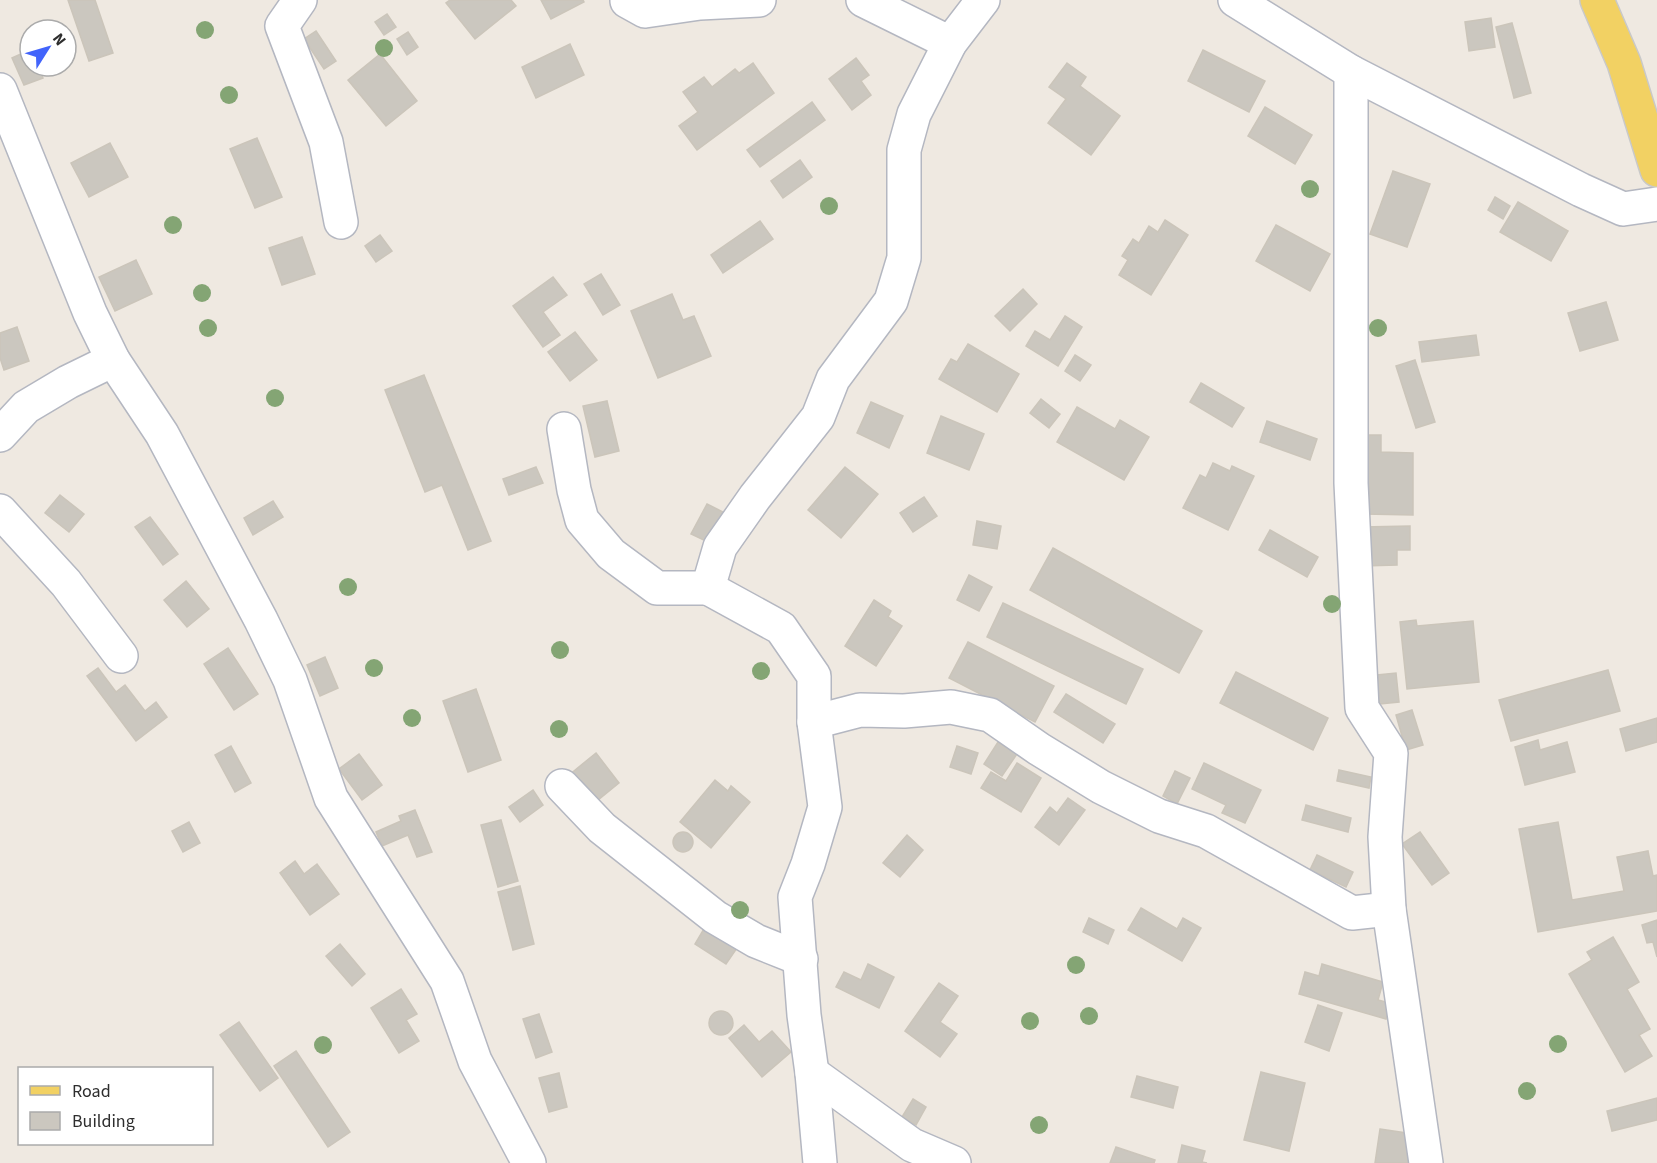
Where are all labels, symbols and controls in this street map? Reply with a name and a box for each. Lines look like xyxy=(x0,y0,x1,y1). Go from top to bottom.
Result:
north arrow xyxy=(18,18,78,78)
text: N xyxy=(47,29,71,50)
legend xyxy=(18,1067,213,1145)
text: Road xyxy=(72,1079,111,1104)
text: Building xyxy=(72,1109,135,1134)

